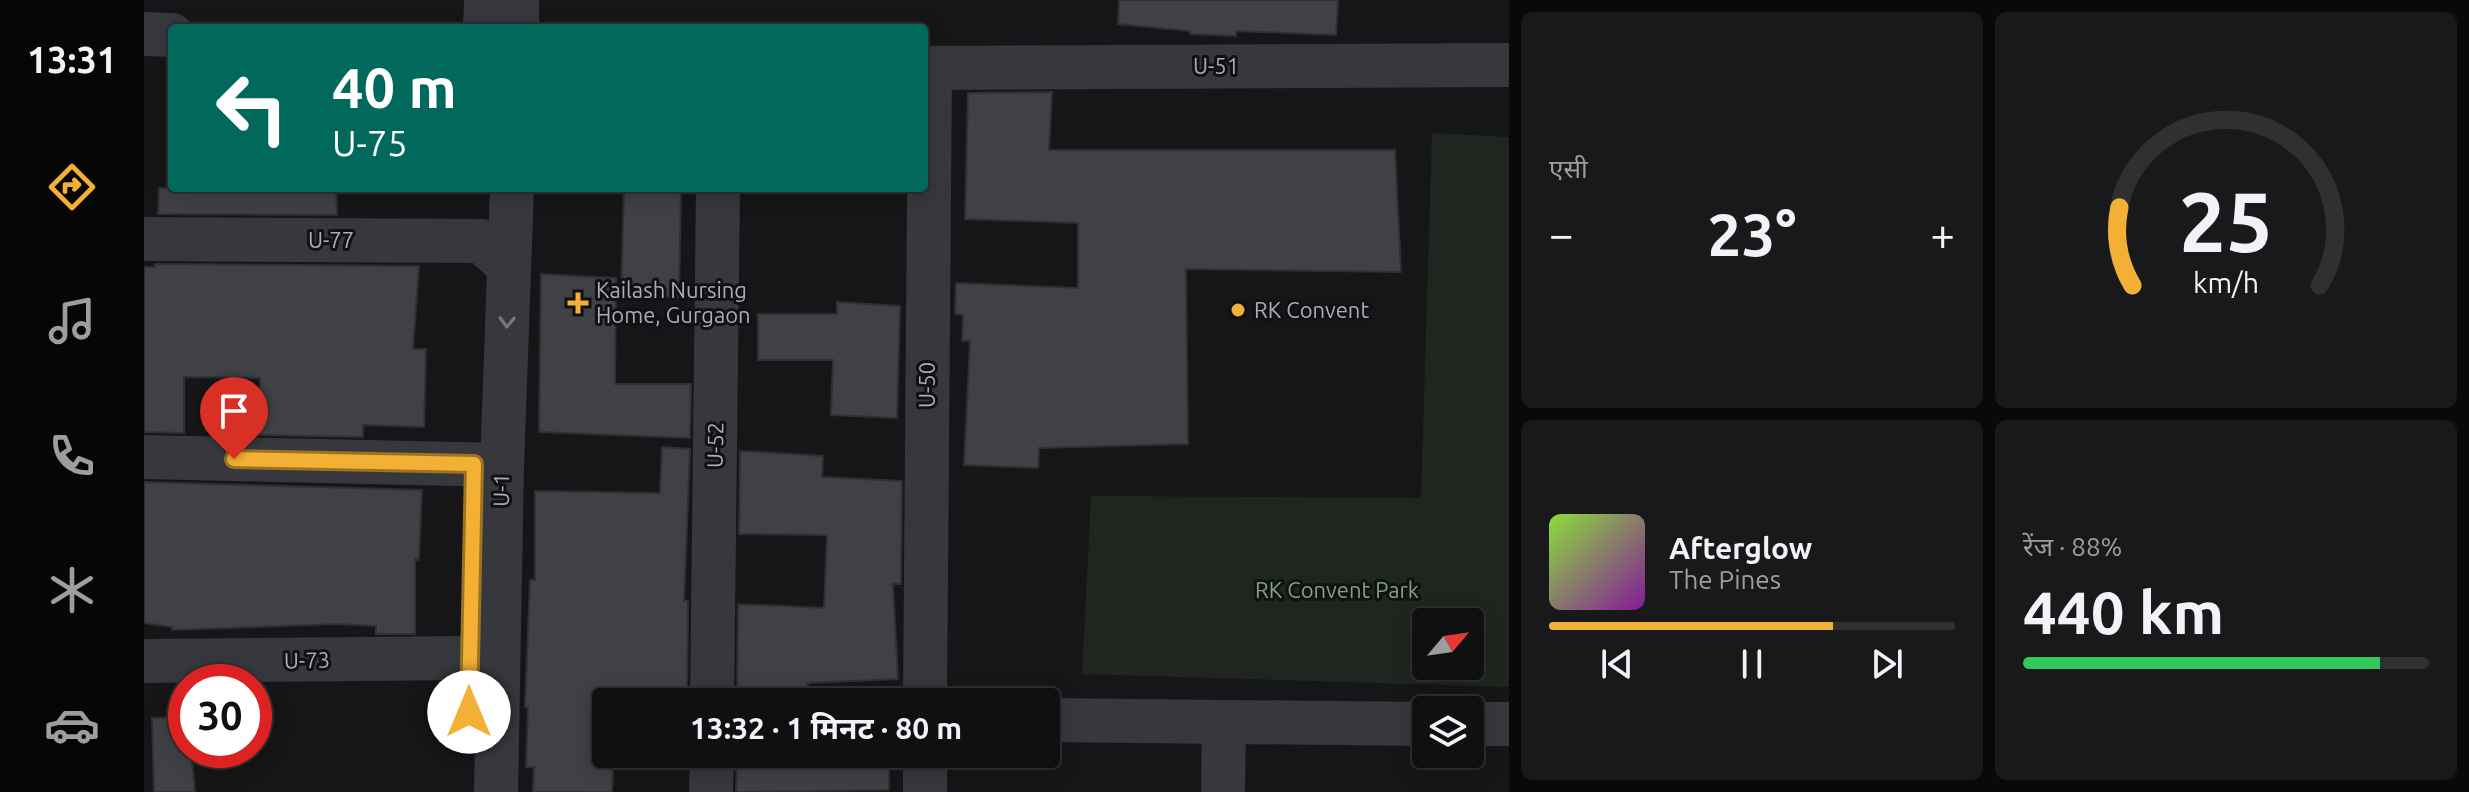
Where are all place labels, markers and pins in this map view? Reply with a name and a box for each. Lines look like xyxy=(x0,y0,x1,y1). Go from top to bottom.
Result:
place label: Kailash Nursing Home, Gurgaon xyxy=(596,277,751,327)
marker: Kailash Nursing Home, Gurgaon xyxy=(567,292,589,314)
place label: RK Convent xyxy=(1254,297,1369,322)
marker: RK Convent xyxy=(1229,301,1247,319)
pin xyxy=(200,377,268,459)

